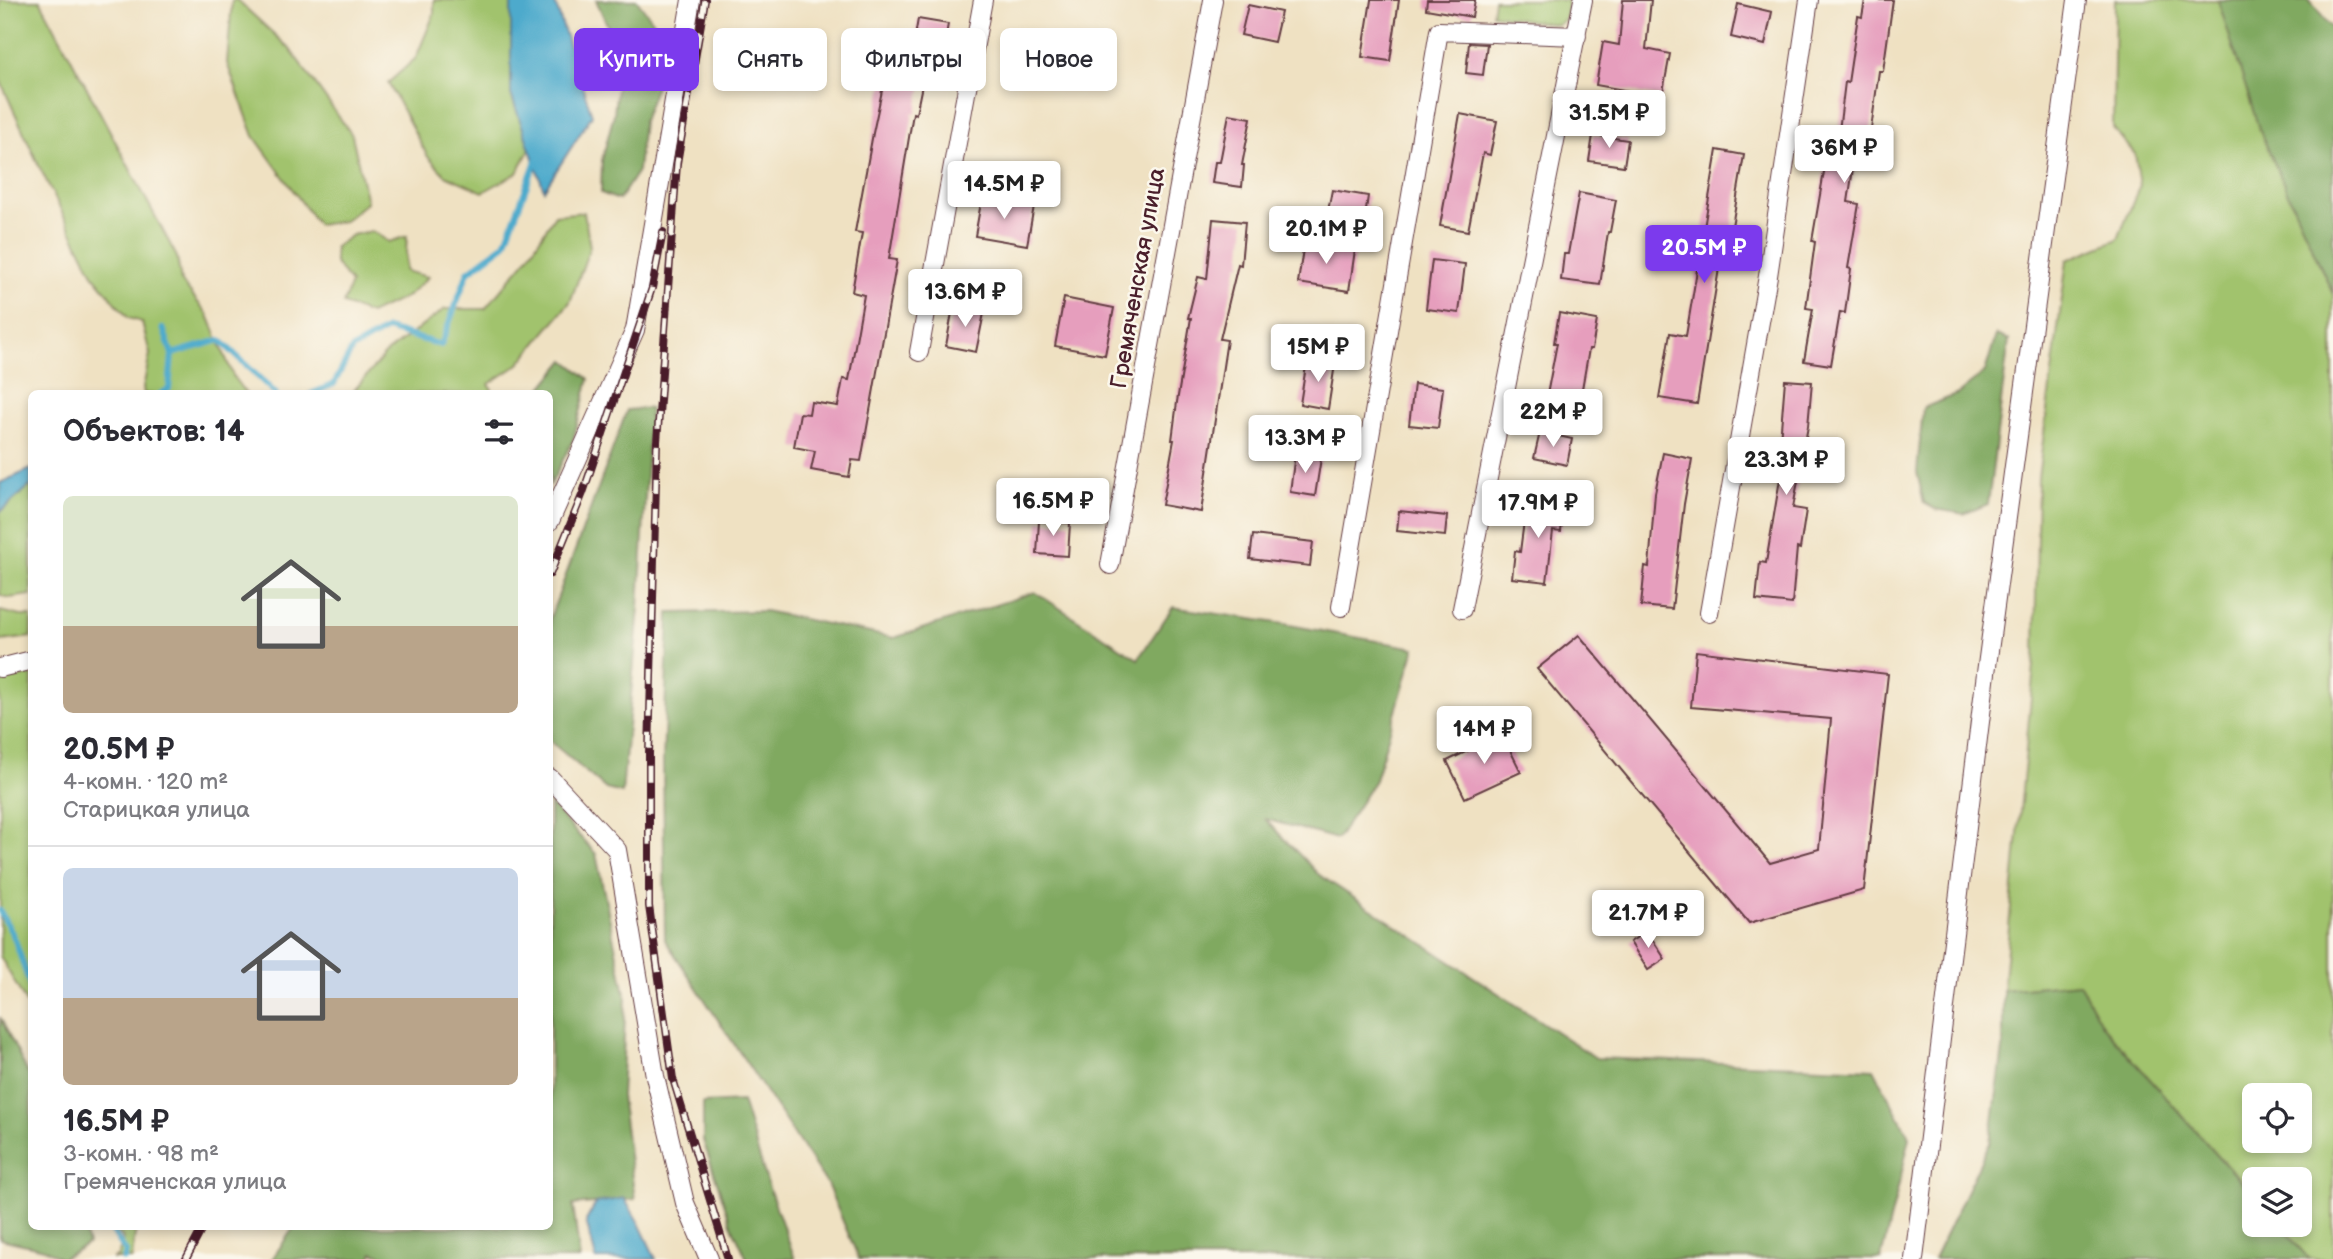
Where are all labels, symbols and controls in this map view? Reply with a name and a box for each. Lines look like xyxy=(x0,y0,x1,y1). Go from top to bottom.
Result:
chip: Купить xyxy=(574,28,699,91)
chip: Снять xyxy=(713,28,827,91)
chip: Фильтры xyxy=(841,28,986,91)
chip: Новое xyxy=(1000,28,1117,91)
pin: 31.5M ₽ xyxy=(1544,90,1674,150)
text: 31.5M ₽ xyxy=(1569,99,1649,127)
pin: 36M ₽ xyxy=(1795,125,1893,185)
text: 36M ₽ xyxy=(1811,134,1877,162)
pin: 14.5M ₽ xyxy=(939,162,1069,221)
street label: Гремяченская улица xyxy=(1105,165,1171,391)
text: 14.5M ₽ xyxy=(964,170,1044,198)
pin: 20.1M ₽ xyxy=(1261,206,1391,266)
text: 20.1M ₽ xyxy=(1285,215,1367,243)
pin: 20.5M ₽ xyxy=(1639,226,1769,285)
text: 20.5M ₽ xyxy=(1661,234,1747,262)
pin: 13.6M ₽ xyxy=(900,270,1030,329)
text: 13.6M ₽ xyxy=(924,278,1006,306)
pin: 15M ₽ xyxy=(1269,324,1367,384)
text: 15M ₽ xyxy=(1287,333,1349,361)
pin: 22M ₽ xyxy=(1504,390,1602,449)
text: 22M ₽ xyxy=(1520,398,1586,426)
icon: filters xyxy=(480,413,518,451)
text: Объектов: 14 xyxy=(63,414,245,450)
pin: 13.3M ₽ xyxy=(1240,416,1370,475)
text: 13.3M ₽ xyxy=(1264,424,1346,452)
pin: 23.3M ₽ xyxy=(1721,438,1851,497)
text: 23.3M ₽ xyxy=(1744,446,1828,474)
pin: 16.5M ₽ xyxy=(988,478,1118,538)
pin: 17.9M ₽ xyxy=(1473,480,1603,540)
text: 16.5M ₽ xyxy=(1012,487,1094,515)
text: 17.9M ₽ xyxy=(1498,489,1578,517)
icon: home xyxy=(228,541,354,667)
pin: 14M ₽ xyxy=(1435,706,1533,766)
text: 14M ₽ xyxy=(1453,715,1515,743)
text: 20.5M ₽ xyxy=(63,732,174,768)
text: 4-комн. · 120 m² xyxy=(63,768,228,796)
text: Старицкая улица xyxy=(63,796,250,824)
pin: 21.7M ₽ xyxy=(1583,890,1713,950)
text: 21.7M ₽ xyxy=(1608,899,1688,927)
icon: home xyxy=(228,913,354,1039)
map controls xyxy=(2242,1083,2312,1237)
button: locate xyxy=(2242,1083,2312,1153)
text: 16.5M ₽ xyxy=(63,1104,169,1140)
text: 3-комн. · 98 m² xyxy=(63,1140,219,1168)
button: layers xyxy=(2242,1167,2312,1237)
text: Гремяченская улица xyxy=(63,1168,286,1196)

